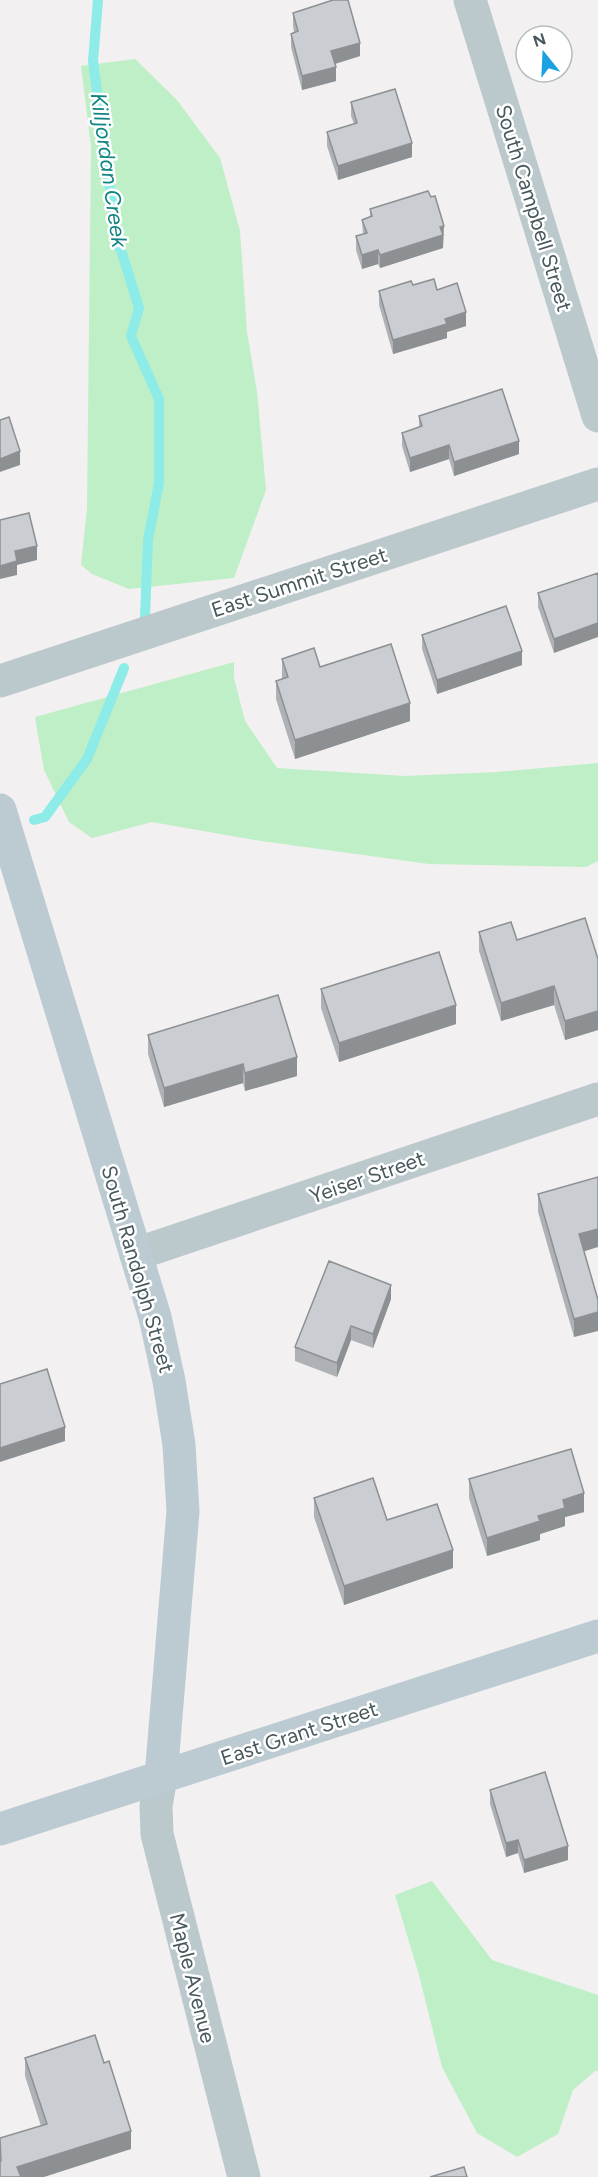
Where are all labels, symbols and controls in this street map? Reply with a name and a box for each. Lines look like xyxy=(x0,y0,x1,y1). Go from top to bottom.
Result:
north arrow xyxy=(514,24,574,84)
text: N xyxy=(531,29,548,51)
water label: Killjordan Creek xyxy=(85,91,133,250)
street label: South Campbell Street xyxy=(491,102,577,314)
street label: East Summit Street xyxy=(208,542,390,622)
street label: Yeiser Street xyxy=(306,1146,428,1208)
street label: South Randolph Street xyxy=(96,1162,180,1376)
street label: East Grant Street xyxy=(217,1696,381,1770)
street label: Maple Avenue xyxy=(165,1910,221,2046)

